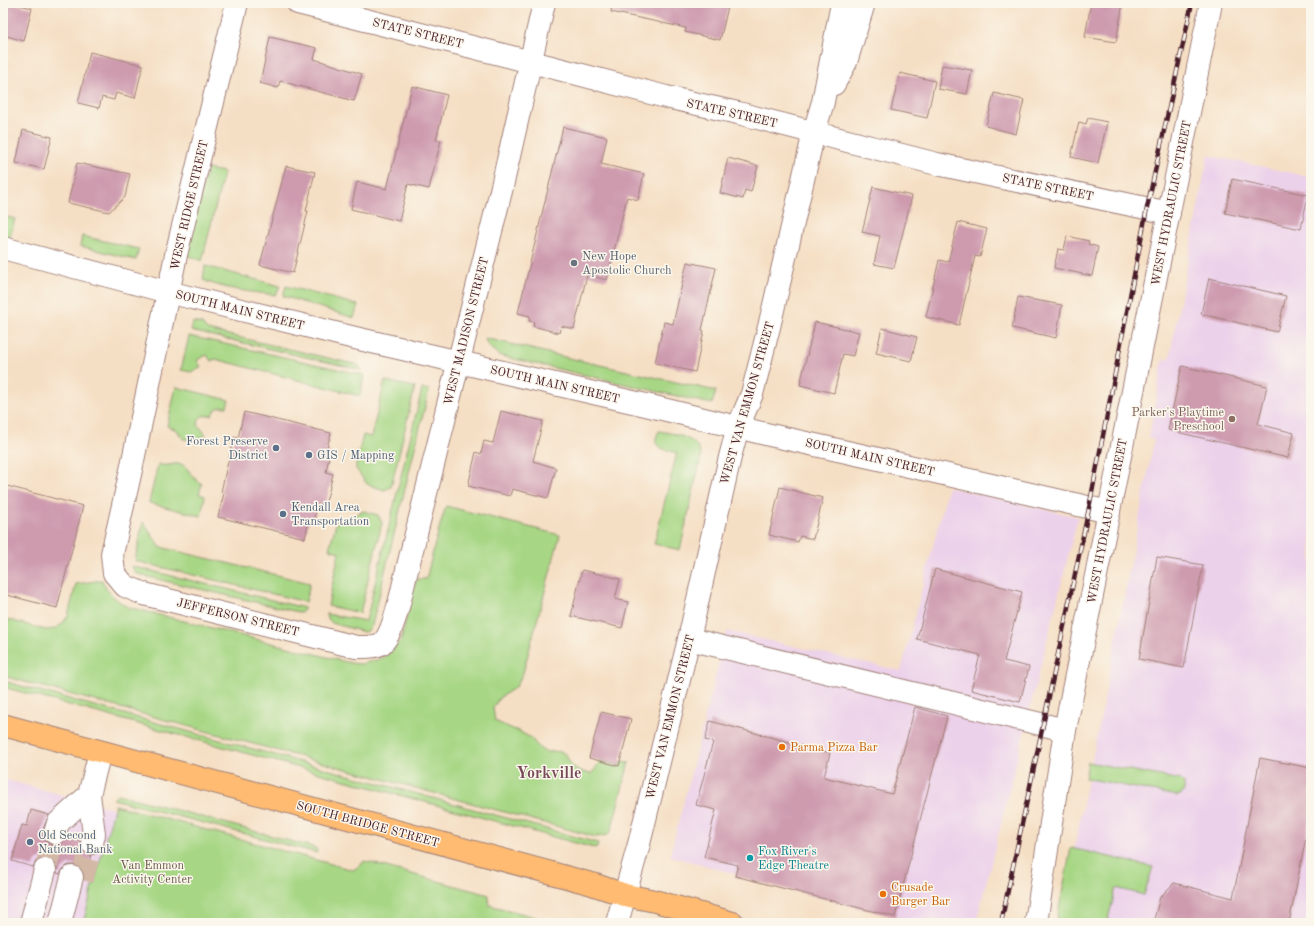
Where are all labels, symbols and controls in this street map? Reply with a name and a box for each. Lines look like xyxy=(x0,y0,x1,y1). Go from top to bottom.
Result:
street label: STATE STREET xyxy=(371,17,464,51)
street label: STATE STREET xyxy=(685,98,778,130)
street label: WEST HYDRAULIC STREET xyxy=(1150,120,1194,287)
street label: WEST RIDGE STREET xyxy=(169,139,211,271)
street label: STATE STREET xyxy=(1001,172,1095,204)
place label: New Hope Apostolic Church xyxy=(582,251,672,277)
street label: WEST MADISON STREET xyxy=(443,256,491,406)
marker: New Hope Apostolic Church xyxy=(569,258,579,268)
street label: SOUTH MAIN STREET xyxy=(174,289,306,333)
street label: WEST VAN EMMON STREET xyxy=(719,320,777,486)
street label: SOUTH MAIN STREET xyxy=(489,364,621,406)
place label: Parker's Playtime Preschool xyxy=(1131,407,1224,433)
marker: Parker's Playtime Preschool xyxy=(1227,414,1237,424)
place label: Forest Preserve District xyxy=(186,436,268,462)
street label: SOUTH MAIN STREET xyxy=(804,437,936,479)
street label: WEST HYDRAULIC STREET xyxy=(1086,438,1130,605)
marker: Forest Preserve District xyxy=(271,443,281,453)
marker: GIS / Mapping xyxy=(304,450,314,460)
place label: GIS / Mapping xyxy=(317,450,395,462)
place label: Kendall Area Transportation xyxy=(291,502,370,528)
marker: Kendall Area Transportation xyxy=(278,509,288,519)
street label: JEFFERSON STREET xyxy=(175,597,300,639)
street label: WEST VAN EMMON STREET xyxy=(645,634,697,801)
marker: Parma Pizza Bar xyxy=(777,742,787,752)
place label: Parma Pizza Bar xyxy=(790,742,878,754)
district label: Yorkville xyxy=(516,766,582,782)
street label: SOUTH BRIDGE STREET xyxy=(295,800,440,850)
place label: Old Second National Bank xyxy=(38,830,113,856)
marker: Old Second National Bank xyxy=(25,837,35,847)
place label: Fox River's Edge Theatre xyxy=(758,846,830,872)
marker: Fox River's Edge Theatre xyxy=(745,853,755,863)
park label: Van Emmon Activity Center xyxy=(112,860,192,886)
place label: Crusade Burger Bar xyxy=(891,882,950,908)
marker: Crusade Burger Bar xyxy=(878,889,888,899)

